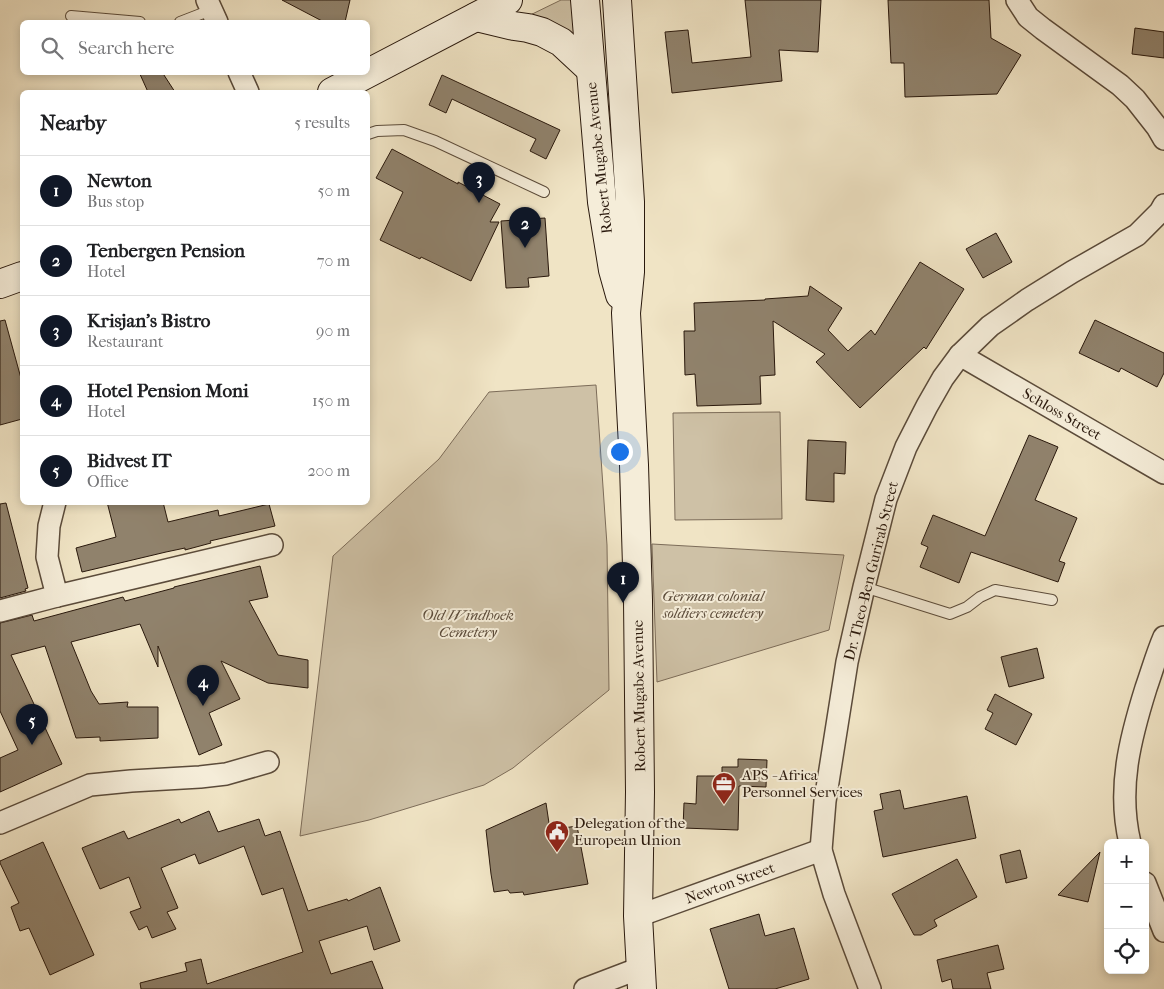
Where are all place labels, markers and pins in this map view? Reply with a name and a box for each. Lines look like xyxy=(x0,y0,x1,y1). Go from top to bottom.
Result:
pin: 3 xyxy=(463,162,495,203)
pin: 2 xyxy=(509,207,541,248)
pin: 1 xyxy=(607,562,639,603)
pin: 4 xyxy=(187,665,219,706)
pin: 5 xyxy=(16,704,48,745)
place label: APS - Africa Personnel Services xyxy=(741,766,863,801)
office icon: APS - Africa Personnel Services xyxy=(711,771,737,805)
place label: Delegation of the European Union xyxy=(574,814,686,849)
public building icon: Delegation of the European Union xyxy=(544,819,570,853)

